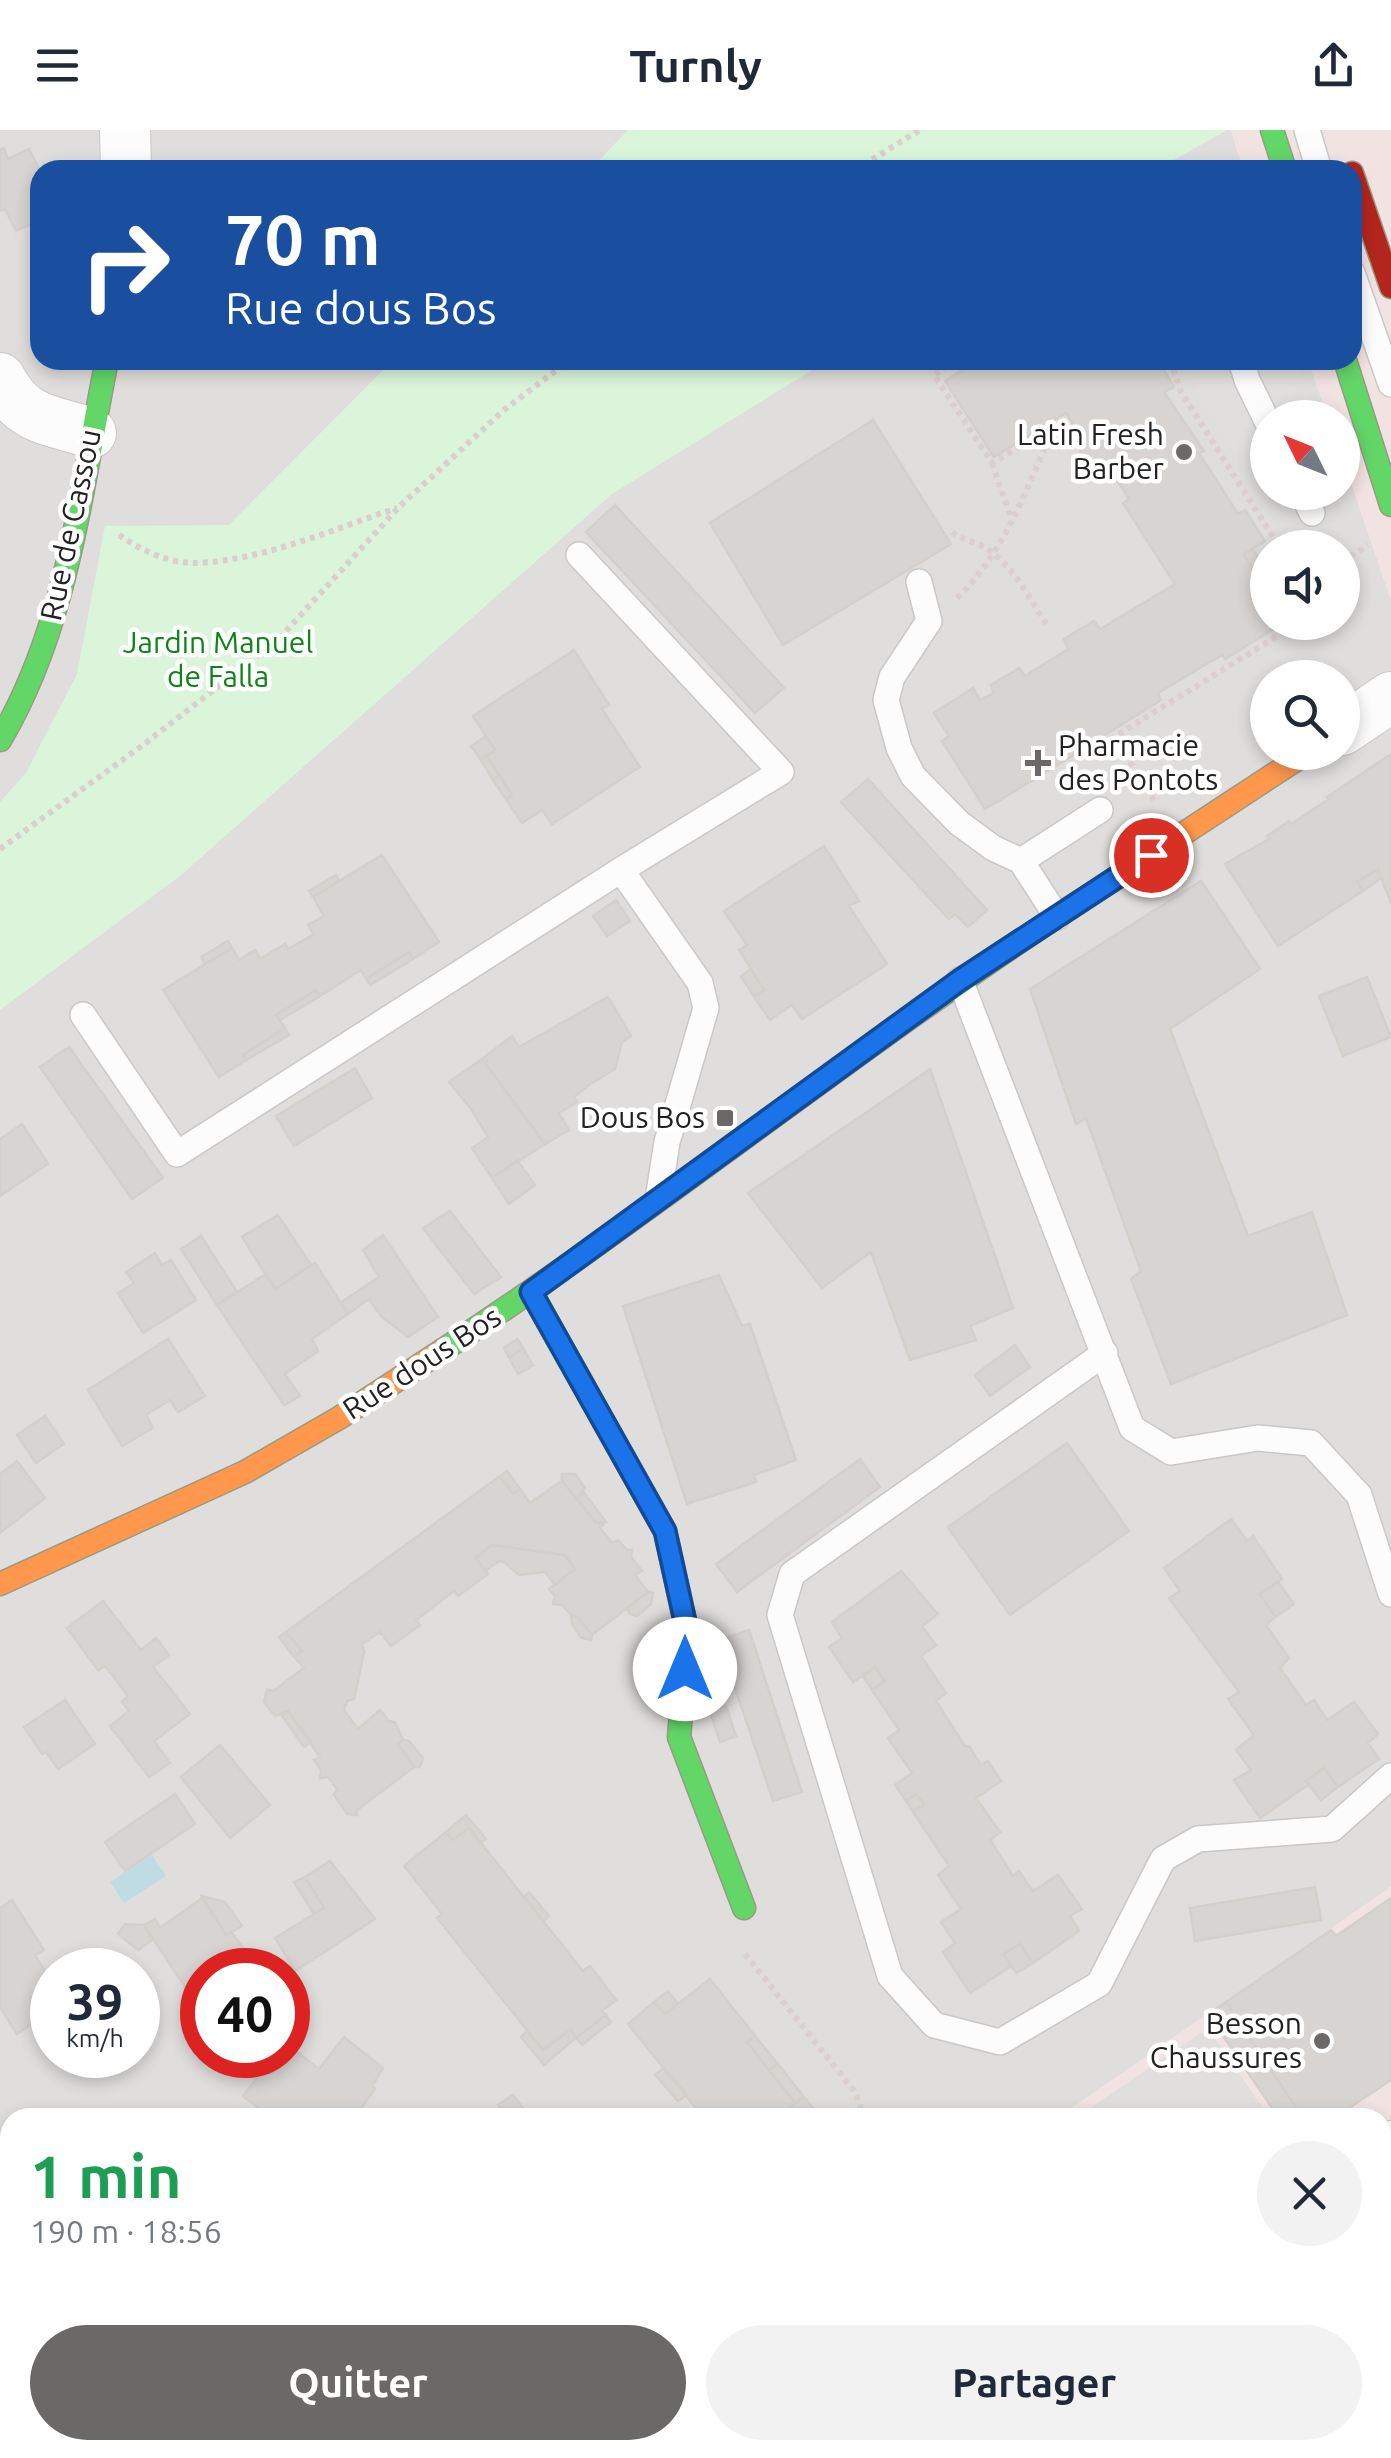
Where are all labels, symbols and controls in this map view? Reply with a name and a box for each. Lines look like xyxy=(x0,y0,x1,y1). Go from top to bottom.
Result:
icon: menu xyxy=(30,38,85,93)
icon: share xyxy=(1306,38,1361,93)
text: Turnly xyxy=(629,40,762,91)
icon: right xyxy=(60,200,190,330)
text: 70 m xyxy=(225,200,381,278)
text: Rue dous Bos xyxy=(225,282,497,333)
north arrow xyxy=(1250,400,1360,510)
map controls xyxy=(1250,400,1360,770)
place label: Latin Fresh Barber xyxy=(1017,417,1165,485)
street label: Rue de Cassou xyxy=(33,426,107,624)
marker: Latin Fresh Barber xyxy=(1173,441,1195,463)
button: sound xyxy=(1250,530,1360,640)
park label: Jardin Manuel de Falla xyxy=(123,625,313,693)
button: search xyxy=(1250,660,1360,770)
place label: Pharmacie des Pontots xyxy=(1058,728,1218,796)
marker: Pharmacie des Pontots xyxy=(1027,752,1049,774)
pin xyxy=(1109,813,1194,898)
icon: arrive xyxy=(1124,828,1179,883)
place label: Dous Bos xyxy=(580,1100,705,1134)
marker: Dous Bos xyxy=(714,1107,736,1129)
street label: Rue dous Bos xyxy=(336,1299,507,1426)
position arrow xyxy=(633,1617,737,1721)
speed limit sign: 40 xyxy=(180,1948,310,2078)
text: 39 xyxy=(67,1973,123,2029)
place label: Besson Chaussures xyxy=(1150,2006,1302,2074)
text: km/h xyxy=(66,2024,124,2052)
marker: Besson Chaussures xyxy=(1311,2030,1333,2052)
button: close xyxy=(1257,2141,1362,2246)
text: 1 min xyxy=(30,2142,182,2209)
text: 190 m · 18:56 xyxy=(30,2213,222,2249)
button: Quitter xyxy=(30,2325,686,2440)
button: Partager xyxy=(706,2325,1362,2440)

